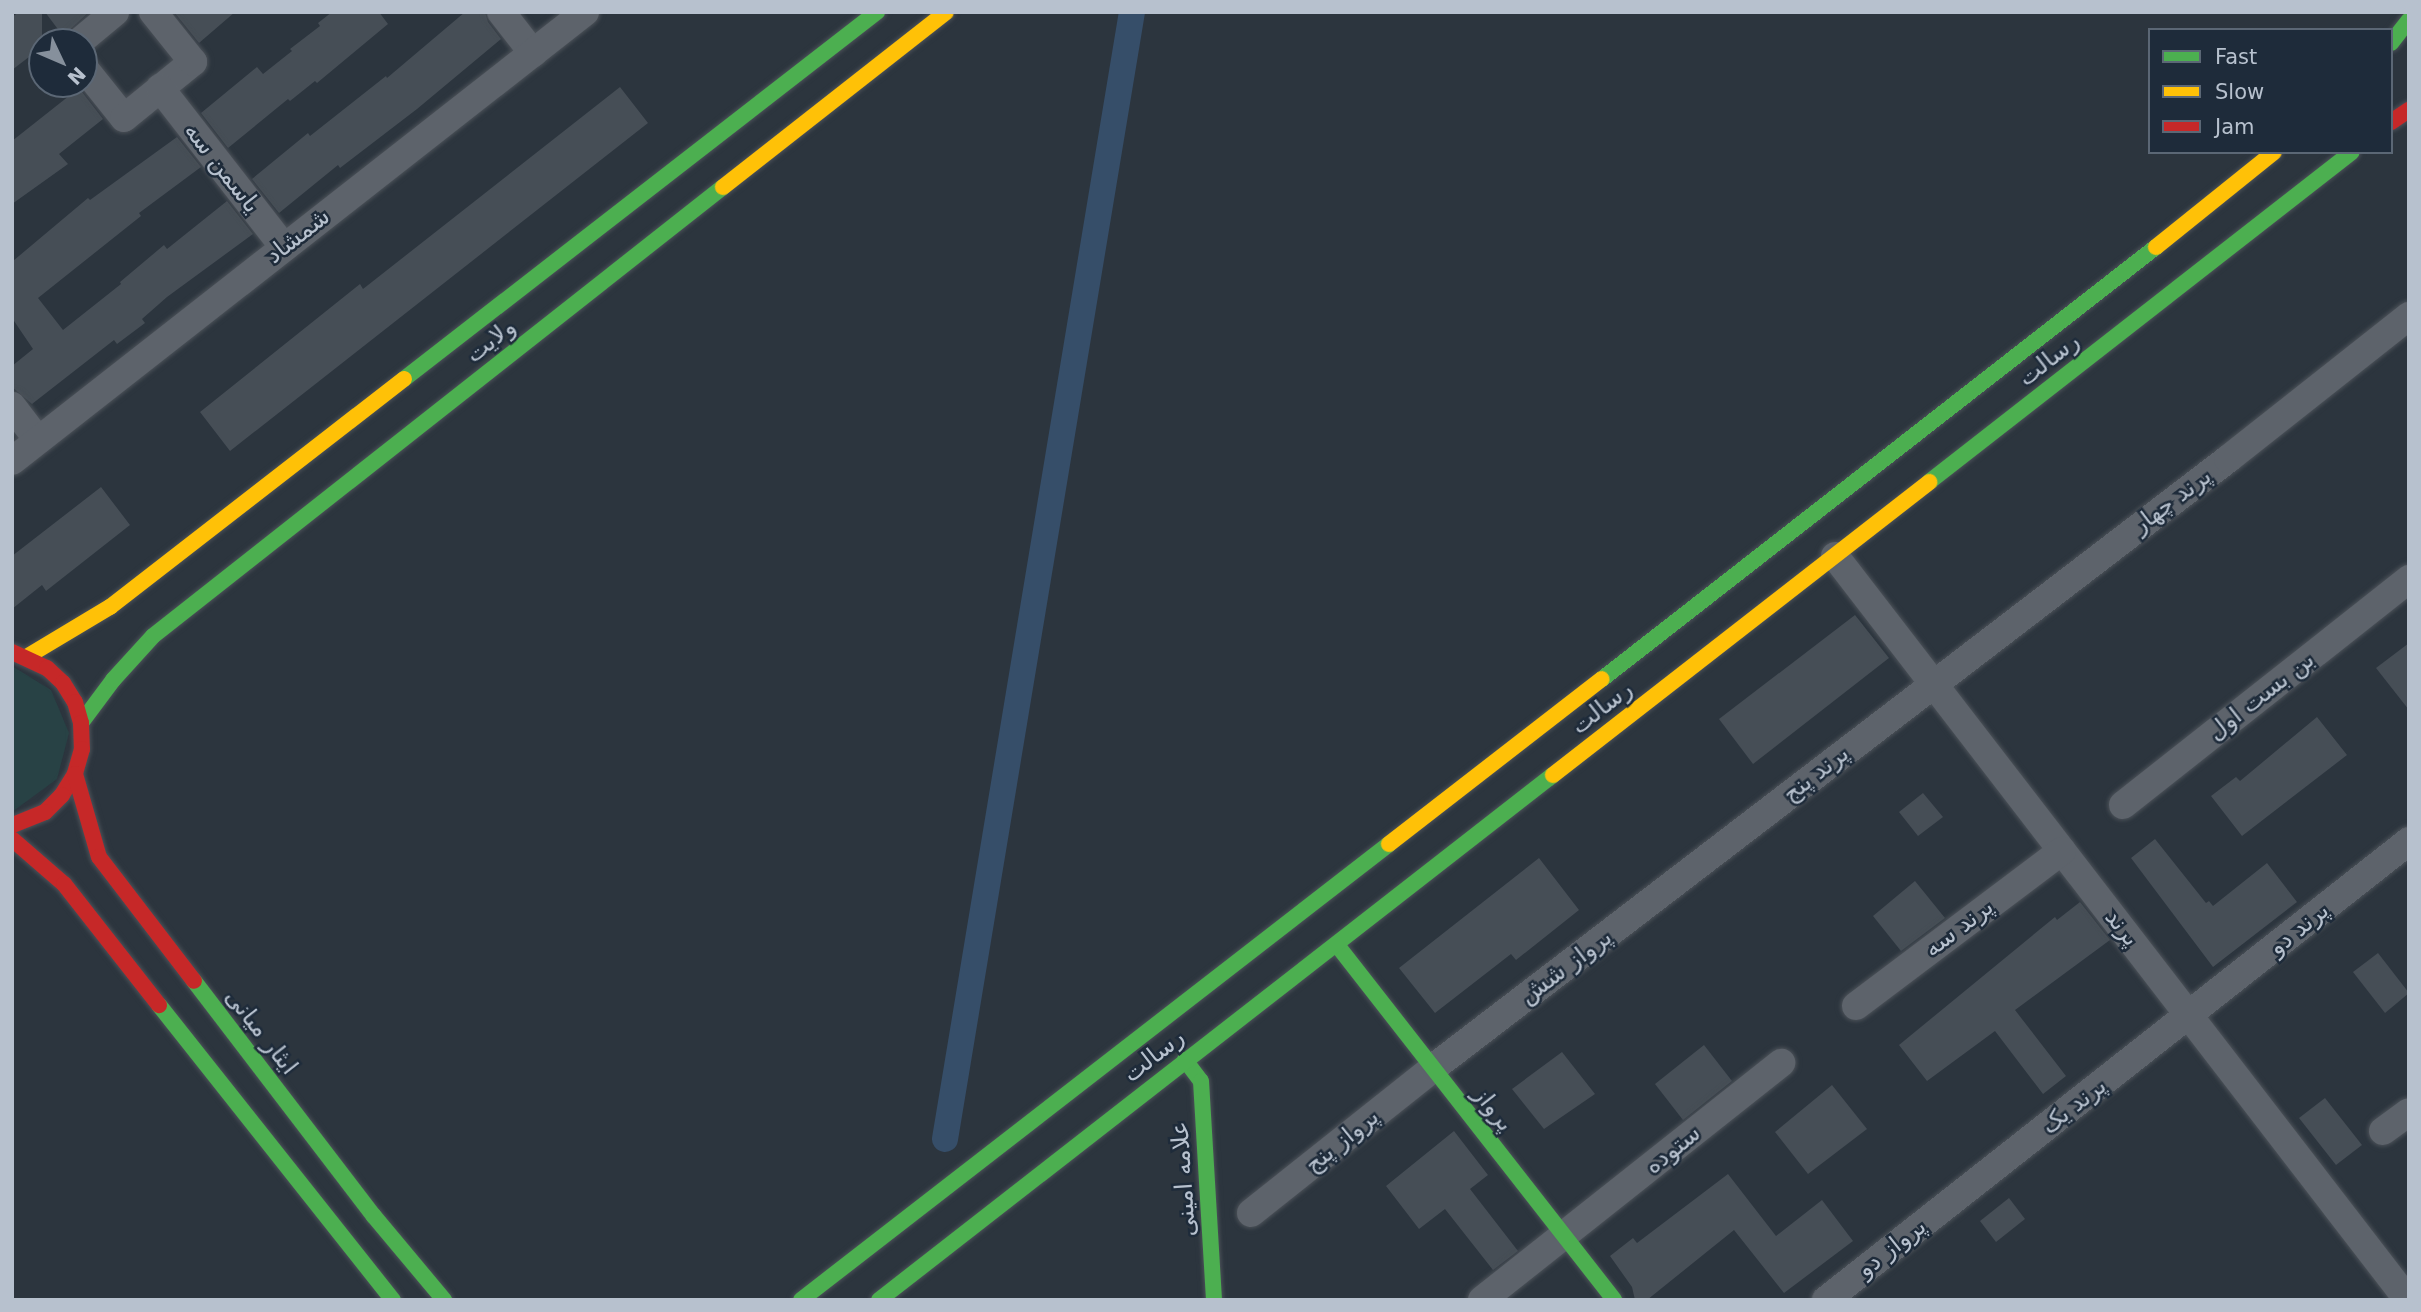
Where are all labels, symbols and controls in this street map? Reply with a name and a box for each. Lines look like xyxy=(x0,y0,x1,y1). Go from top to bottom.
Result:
north arrow xyxy=(28,28,98,98)
legend xyxy=(2148,28,2393,154)
text: Fast xyxy=(2215,45,2257,69)
text: N xyxy=(63,63,90,90)
text: Slow xyxy=(2215,80,2264,104)
text: Jam xyxy=(2215,115,2255,139)
street label: یاسمن سه xyxy=(178,117,266,219)
street label: شمشاد xyxy=(260,202,336,270)
street label: ولایت xyxy=(460,313,522,369)
street label: رسالت xyxy=(2013,327,2085,393)
street label: پرند چهار xyxy=(2127,462,2217,540)
street label: بن بست اول xyxy=(2202,645,2320,747)
street label: رسالت xyxy=(1566,675,1638,741)
street label: پرند پنج xyxy=(1777,739,1855,809)
street label: پرند سه xyxy=(1918,892,2000,964)
street label: پرند دو xyxy=(2263,896,2335,962)
street label: پرند xyxy=(2099,904,2145,952)
street label: پرواز شش xyxy=(1514,923,1618,1011)
street label: ایثار میانی xyxy=(218,983,304,1081)
street label: رسالت xyxy=(1118,1023,1190,1089)
street label: پرند یک xyxy=(2036,1072,2112,1140)
street label: پرواز xyxy=(1466,1081,1520,1137)
street label: پرواز پنج xyxy=(1299,1102,1385,1180)
street label: ستوده xyxy=(1639,1119,1707,1181)
street label: علامه امینی xyxy=(1166,1120,1202,1238)
street label: پرواز دو xyxy=(1852,1212,1932,1284)

